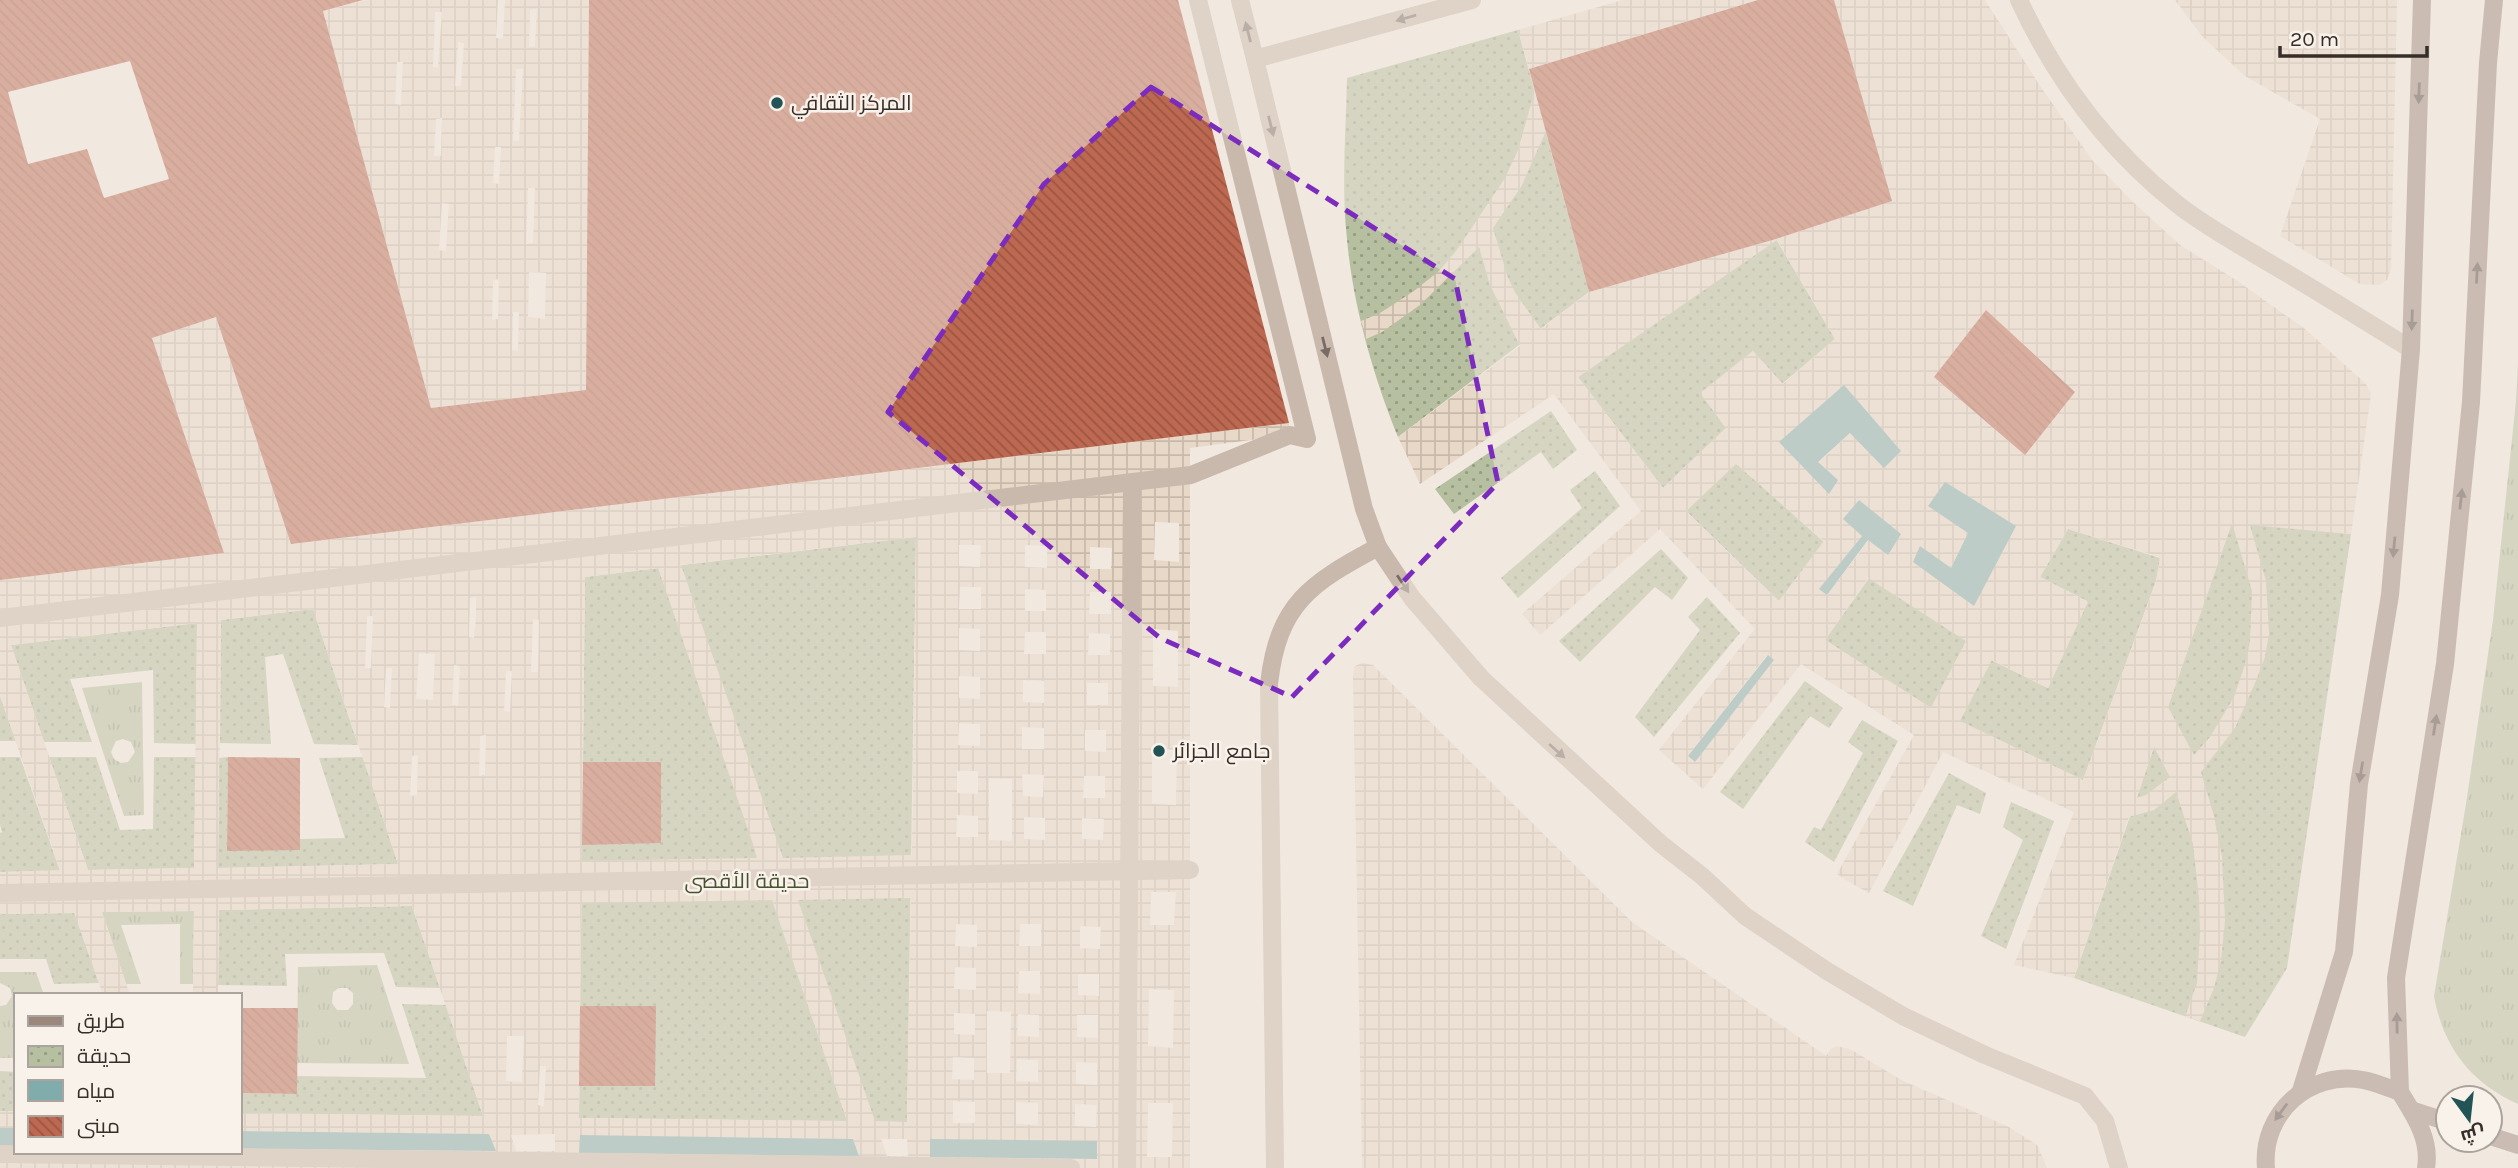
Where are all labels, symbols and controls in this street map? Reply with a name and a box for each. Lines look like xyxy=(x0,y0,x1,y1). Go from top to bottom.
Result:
one-way arrow xyxy=(1396,14,1417,24)
scale bar xyxy=(2280,14,2427,58)
one-way arrow xyxy=(1242,21,1253,43)
text: 20 m xyxy=(2290,27,2339,51)
one-way arrow xyxy=(2413,82,2424,104)
place label: المركز الثقافي xyxy=(791,91,912,119)
marker: المركز الثقافي xyxy=(769,95,785,111)
one-way arrow xyxy=(1266,115,1277,137)
one-way arrow xyxy=(2472,261,2483,283)
one-way arrow xyxy=(2406,309,2418,331)
one-way arrow xyxy=(1320,336,1331,358)
one-way arrow xyxy=(2456,488,2467,510)
one-way arrow xyxy=(2388,536,2399,558)
one-way arrow xyxy=(1396,575,1410,593)
one-way arrow xyxy=(2430,714,2441,736)
place label: جامع الجزائر xyxy=(1172,739,1271,765)
one-way arrow xyxy=(1548,742,1565,758)
marker: جامع الجزائر xyxy=(1151,743,1167,759)
one-way arrow xyxy=(2355,761,2366,783)
park label: حديقة الأقصى xyxy=(684,869,810,894)
legend xyxy=(14,993,242,1154)
text: طريق xyxy=(77,1009,125,1034)
one-way arrow xyxy=(2392,1012,2403,1034)
text: حديقة xyxy=(77,1044,131,1068)
text: مياه xyxy=(77,1079,115,1103)
north arrow xyxy=(2434,1084,2504,1154)
one-way arrow xyxy=(2274,1103,2288,1121)
text: مبنى xyxy=(77,1114,120,1139)
text: ش xyxy=(2459,1121,2488,1148)

